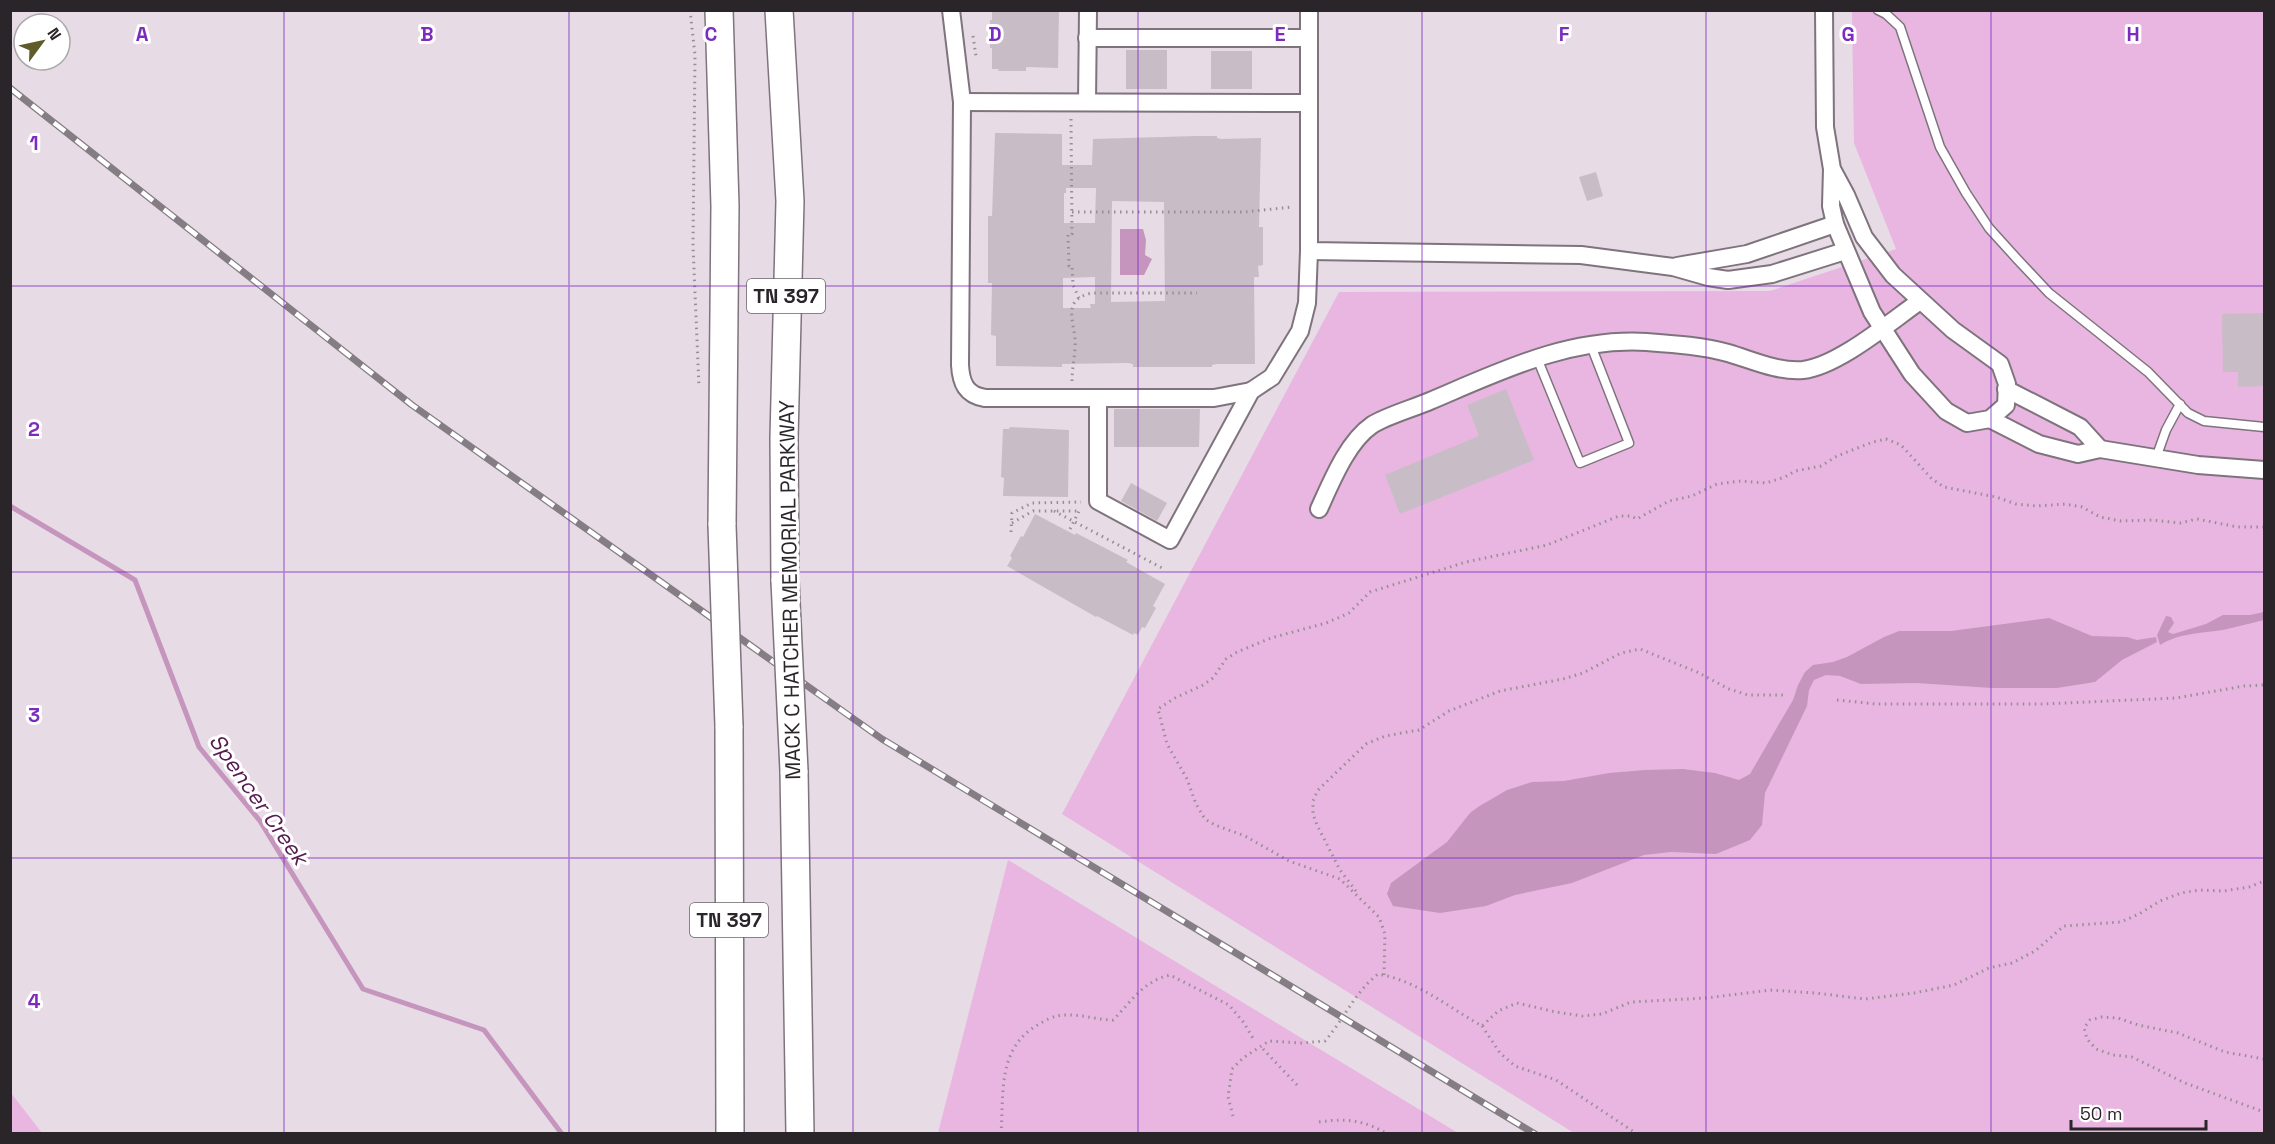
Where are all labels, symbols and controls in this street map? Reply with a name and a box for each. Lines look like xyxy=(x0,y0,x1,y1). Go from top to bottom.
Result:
north arrow xyxy=(12,12,72,72)
text: A xyxy=(136,21,149,47)
text: B xyxy=(420,21,434,47)
text: C xyxy=(705,21,718,47)
text: D xyxy=(988,21,1002,47)
text: E xyxy=(1274,21,1286,47)
text: F xyxy=(1559,21,1570,47)
text: G xyxy=(1841,21,1855,47)
text: H xyxy=(2126,21,2140,47)
text: N xyxy=(42,24,66,44)
text: 1 xyxy=(29,130,39,156)
road number: TN 397 xyxy=(747,279,825,313)
street label: MACK C HATCHER MEMORIAL PARKWAY xyxy=(773,400,806,780)
text: 2 xyxy=(28,416,40,442)
text: 3 xyxy=(28,702,40,728)
water label: Spencer Creek xyxy=(203,728,316,872)
road number: TN 397 xyxy=(690,903,768,937)
text: 4 xyxy=(28,988,41,1014)
scale bar xyxy=(2071,1093,2206,1131)
text: 50 m xyxy=(2080,1102,2122,1125)

